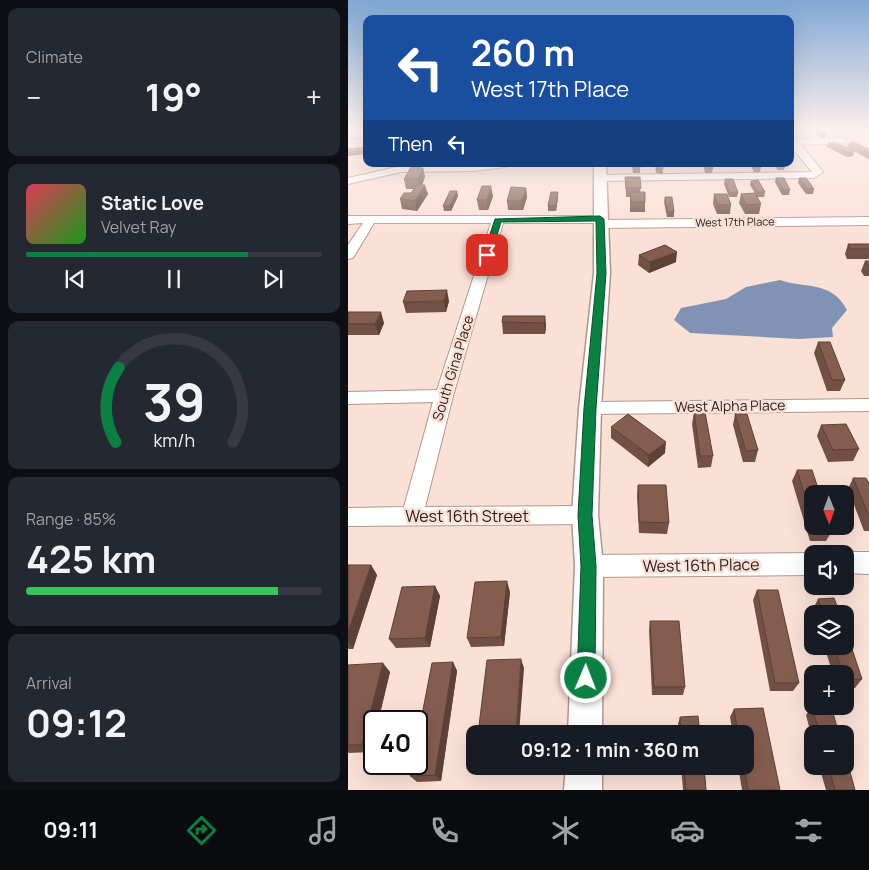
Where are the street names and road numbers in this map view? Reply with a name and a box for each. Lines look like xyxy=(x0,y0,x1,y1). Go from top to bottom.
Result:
street label: West 17th Place xyxy=(695,213,775,230)
street label: South Gina Place xyxy=(427,313,478,423)
street label: West Alpha Place xyxy=(674,395,786,416)
street label: West 16th Street xyxy=(405,505,529,527)
street label: West 16th Place xyxy=(642,553,760,577)

